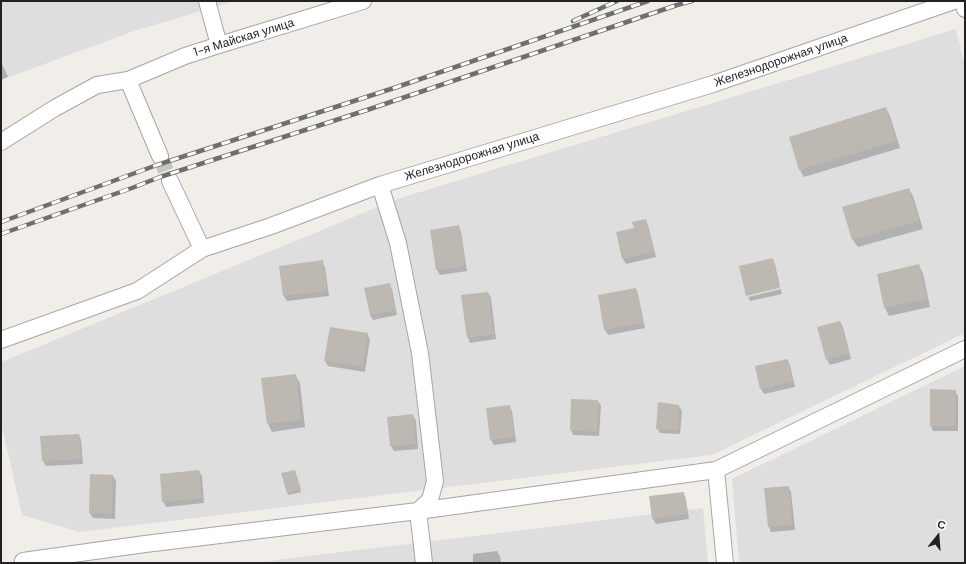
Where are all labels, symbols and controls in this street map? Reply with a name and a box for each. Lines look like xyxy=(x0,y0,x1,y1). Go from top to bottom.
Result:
street label: 1-я Майская улица xyxy=(192,16,296,60)
street label: Железнодорожная улица xyxy=(712,31,850,91)
street label: Железнодорожная улица xyxy=(403,130,541,184)
north arrow xyxy=(918,516,958,556)
text: С xyxy=(936,517,947,532)

